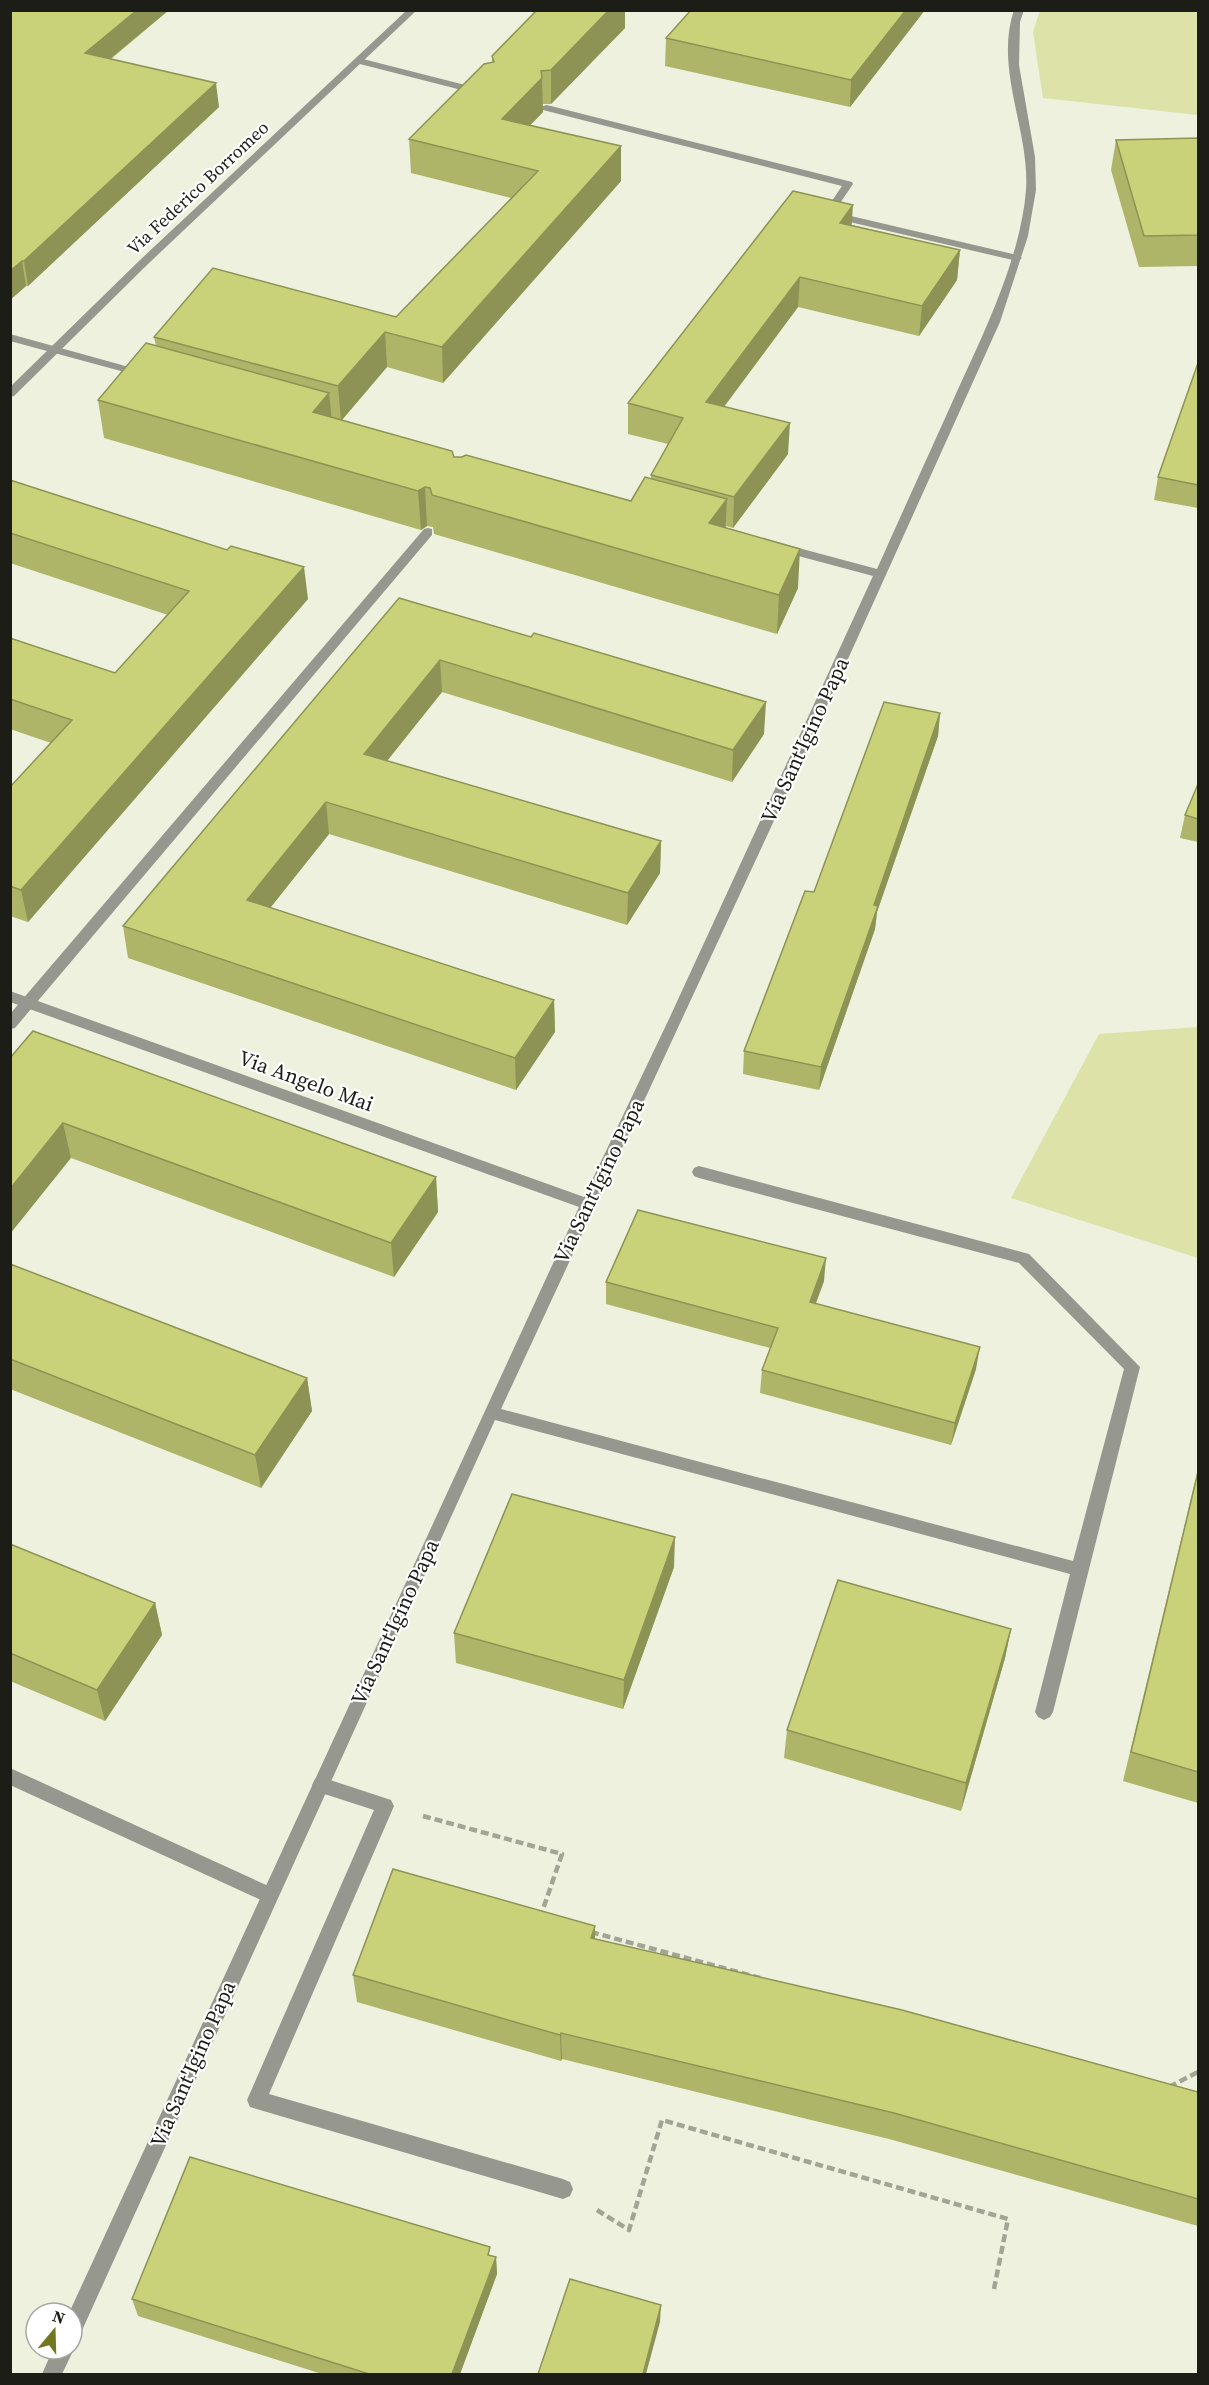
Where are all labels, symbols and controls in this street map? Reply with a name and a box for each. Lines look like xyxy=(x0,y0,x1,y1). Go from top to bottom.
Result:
street label: Via Federico Borromeo xyxy=(121,115,274,260)
street label: Via Sant'Igino Papa xyxy=(753,652,856,827)
street label: Via Angelo Mai xyxy=(235,1043,378,1118)
street label: Via Sant'Igino Papa xyxy=(546,1094,651,1268)
street label: Via Sant'Igino Papa xyxy=(343,1534,446,1709)
street label: Via Sant'Igino Papa xyxy=(143,1976,242,2152)
north arrow xyxy=(24,2301,84,2361)
text: N xyxy=(50,2305,68,2329)

